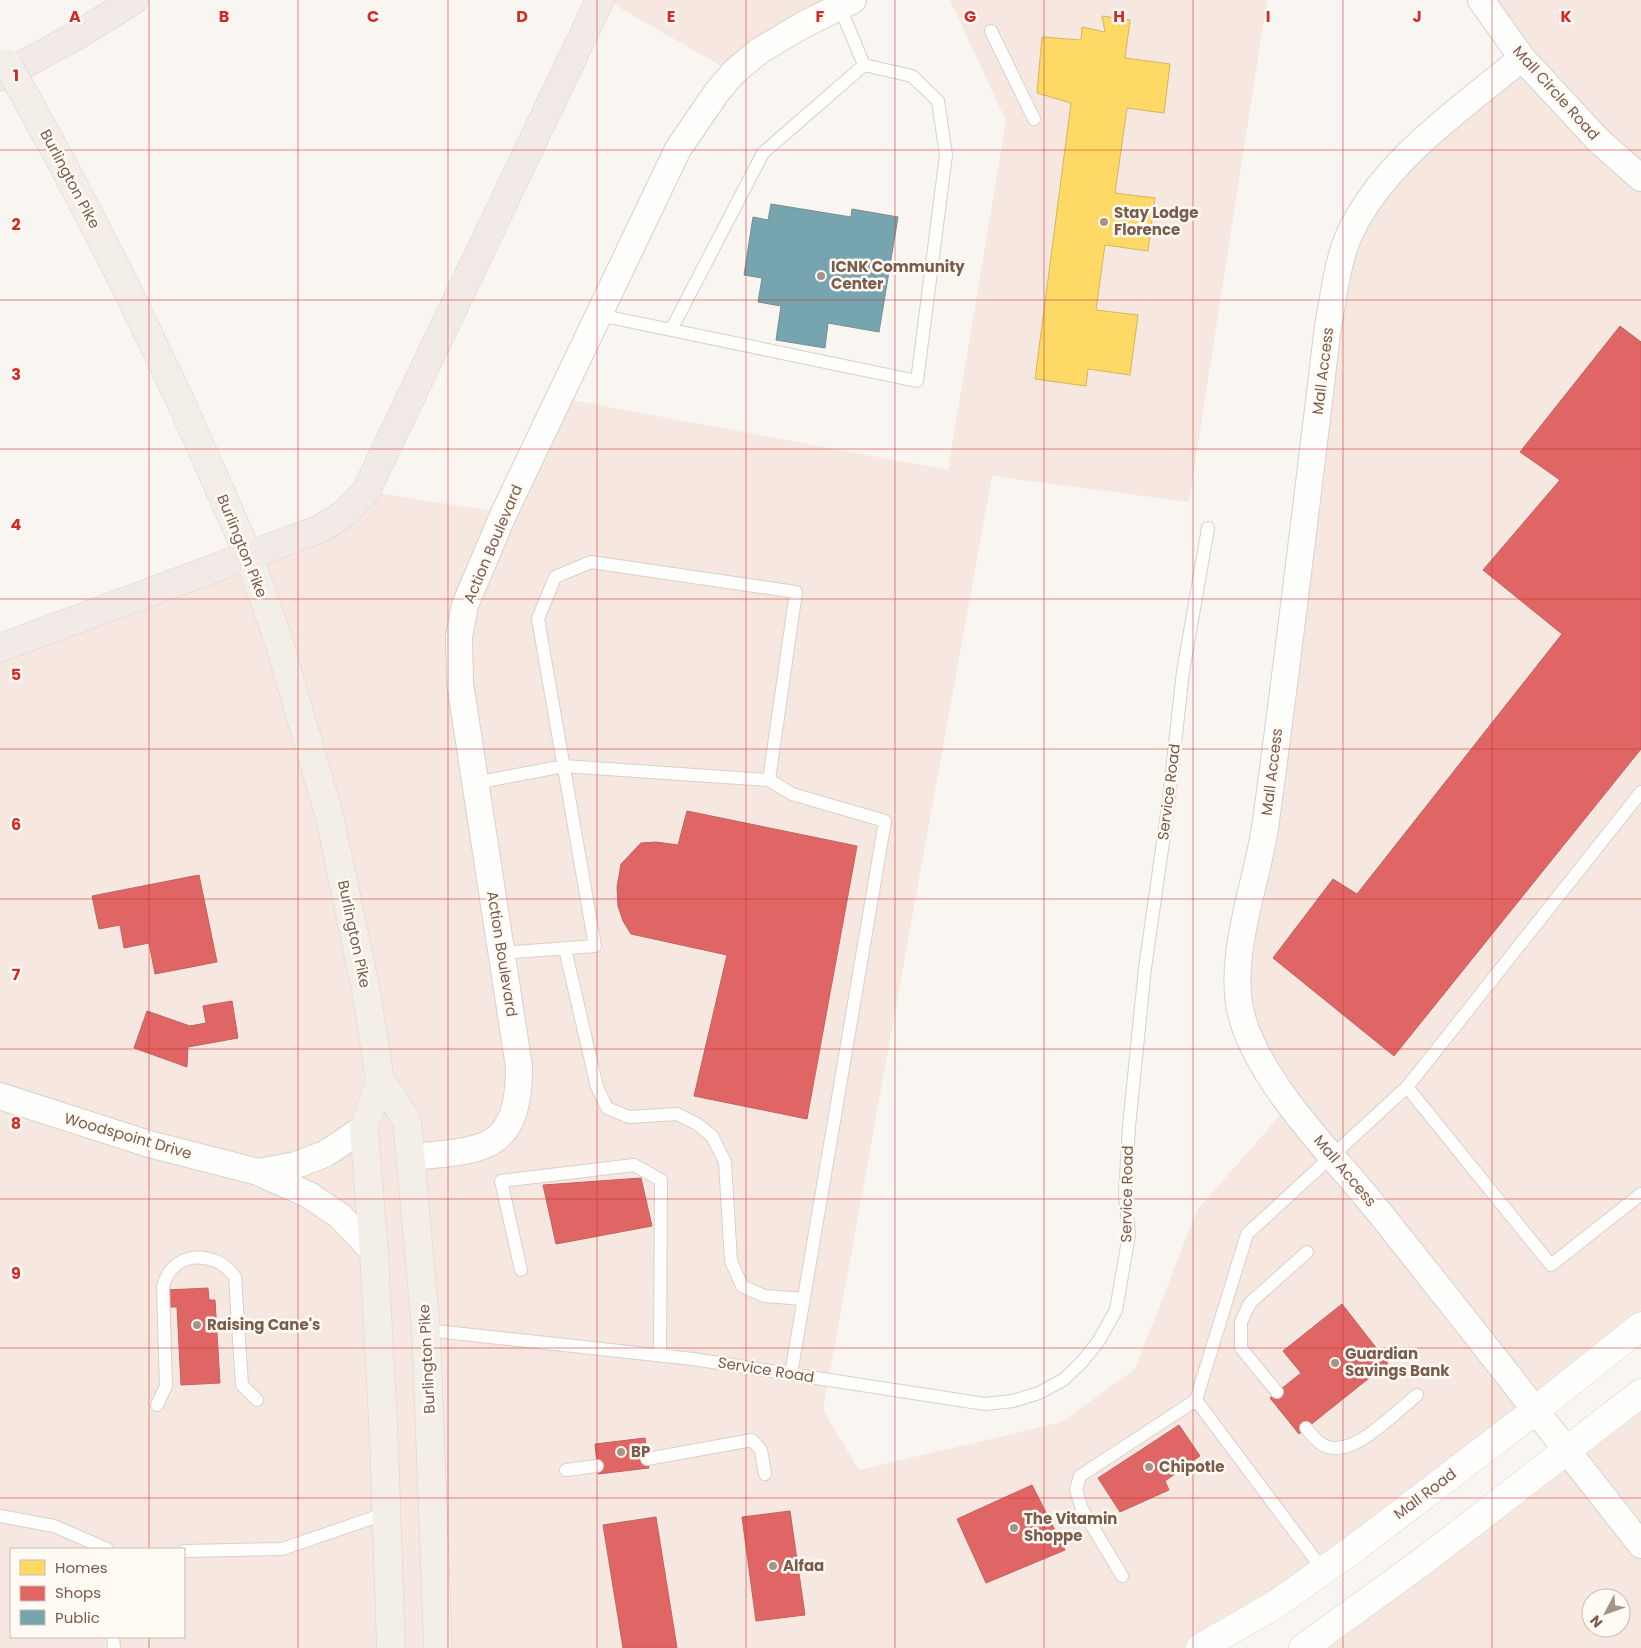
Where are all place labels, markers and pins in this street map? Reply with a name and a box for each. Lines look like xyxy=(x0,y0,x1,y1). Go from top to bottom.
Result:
place label: Stay Lodge Florence xyxy=(1114,202,1198,240)
marker: Stay Lodge Florence xyxy=(1098,216,1110,228)
place label: ICNK Community Center xyxy=(831,256,965,294)
marker: ICNK Community Center xyxy=(815,270,827,282)
place label: Raising Cane's xyxy=(207,1314,320,1335)
marker: Raising Cane's xyxy=(191,1319,203,1331)
place label: Guardian Savings Bank xyxy=(1345,1343,1450,1381)
marker: Guardian Savings Bank xyxy=(1329,1357,1341,1369)
place label: BP xyxy=(631,1441,650,1462)
marker: BP xyxy=(615,1446,627,1458)
place label: Chipotle xyxy=(1159,1456,1224,1477)
marker: Chipotle xyxy=(1143,1461,1155,1473)
place label: The Vitamin Shoppe xyxy=(1024,1508,1117,1546)
marker: The Vitamin Shoppe xyxy=(1008,1522,1020,1534)
place label: Alfaa xyxy=(783,1555,824,1576)
marker: Alfaa xyxy=(767,1560,779,1572)

